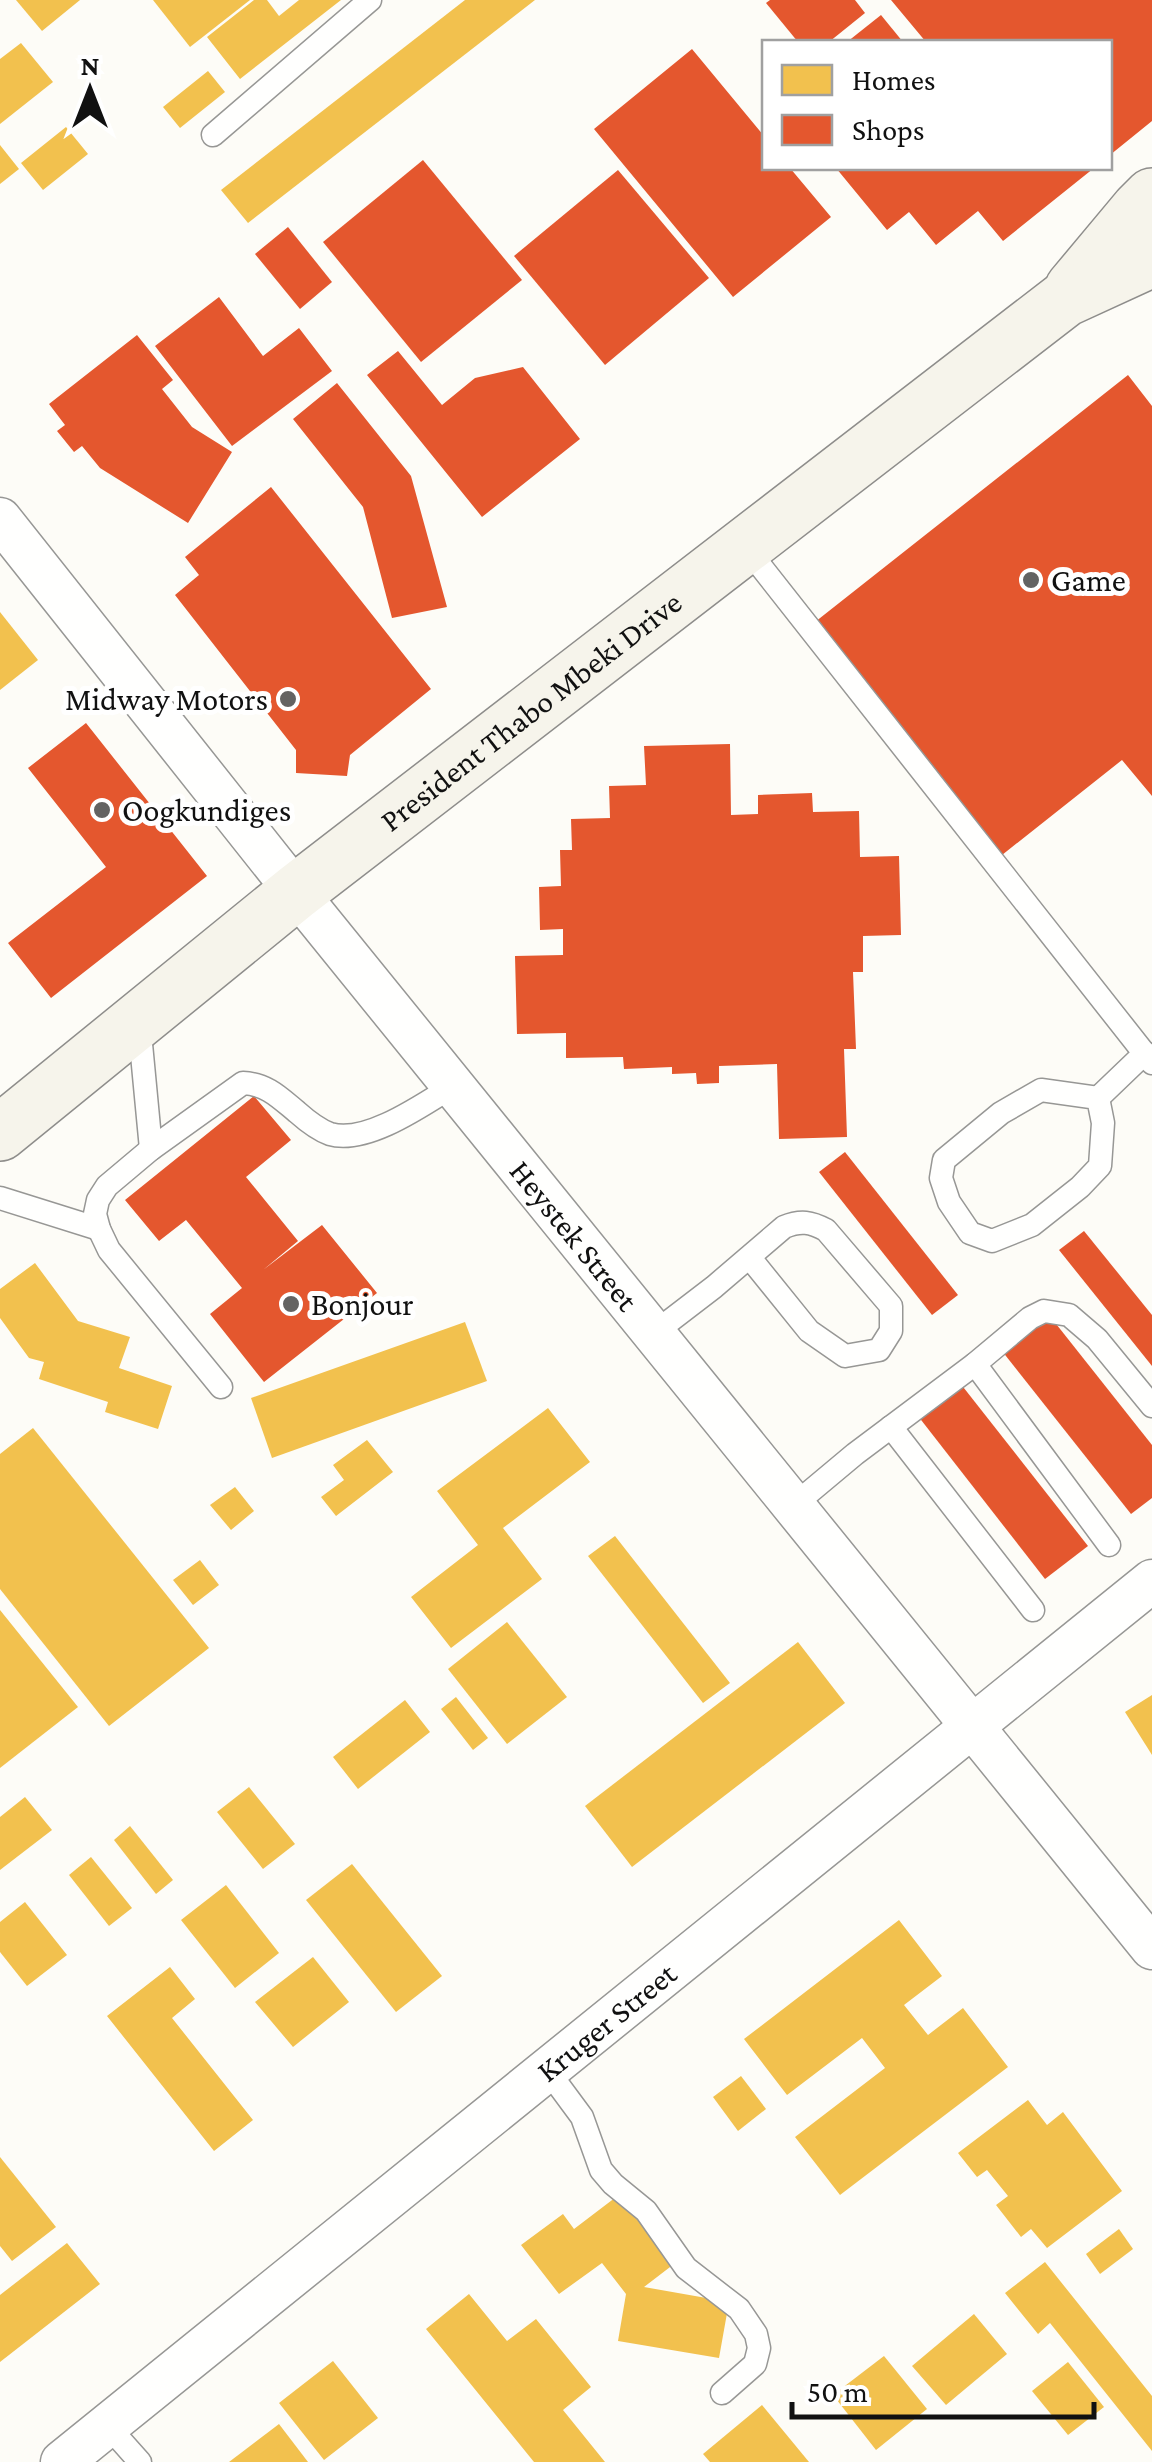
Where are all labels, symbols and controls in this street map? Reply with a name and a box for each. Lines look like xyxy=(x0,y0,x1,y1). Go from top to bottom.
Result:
north arrow xyxy=(40,40,140,140)
legend xyxy=(762,40,1112,170)
text: N xyxy=(80,50,100,81)
text: Homes xyxy=(852,63,936,96)
text: Shops xyxy=(852,113,925,147)
place label: Game xyxy=(1051,562,1126,598)
marker: Game xyxy=(1020,569,1042,591)
street label: President Thabo Mbeki Drive xyxy=(373,584,688,838)
place label: Midway Motors xyxy=(65,681,268,717)
marker: Midway Motors xyxy=(277,688,299,710)
place label: Oogkundiges xyxy=(122,792,291,828)
marker: Oogkundiges xyxy=(91,799,113,821)
street label: Heystek Street xyxy=(503,1153,646,1318)
place label: Bonjour xyxy=(311,1286,414,1322)
marker: Bonjour xyxy=(280,1293,302,1315)
street label: Kruger Street xyxy=(530,1955,684,2089)
scale bar xyxy=(792,2357,1094,2419)
text: 50 m xyxy=(807,2375,868,2408)

